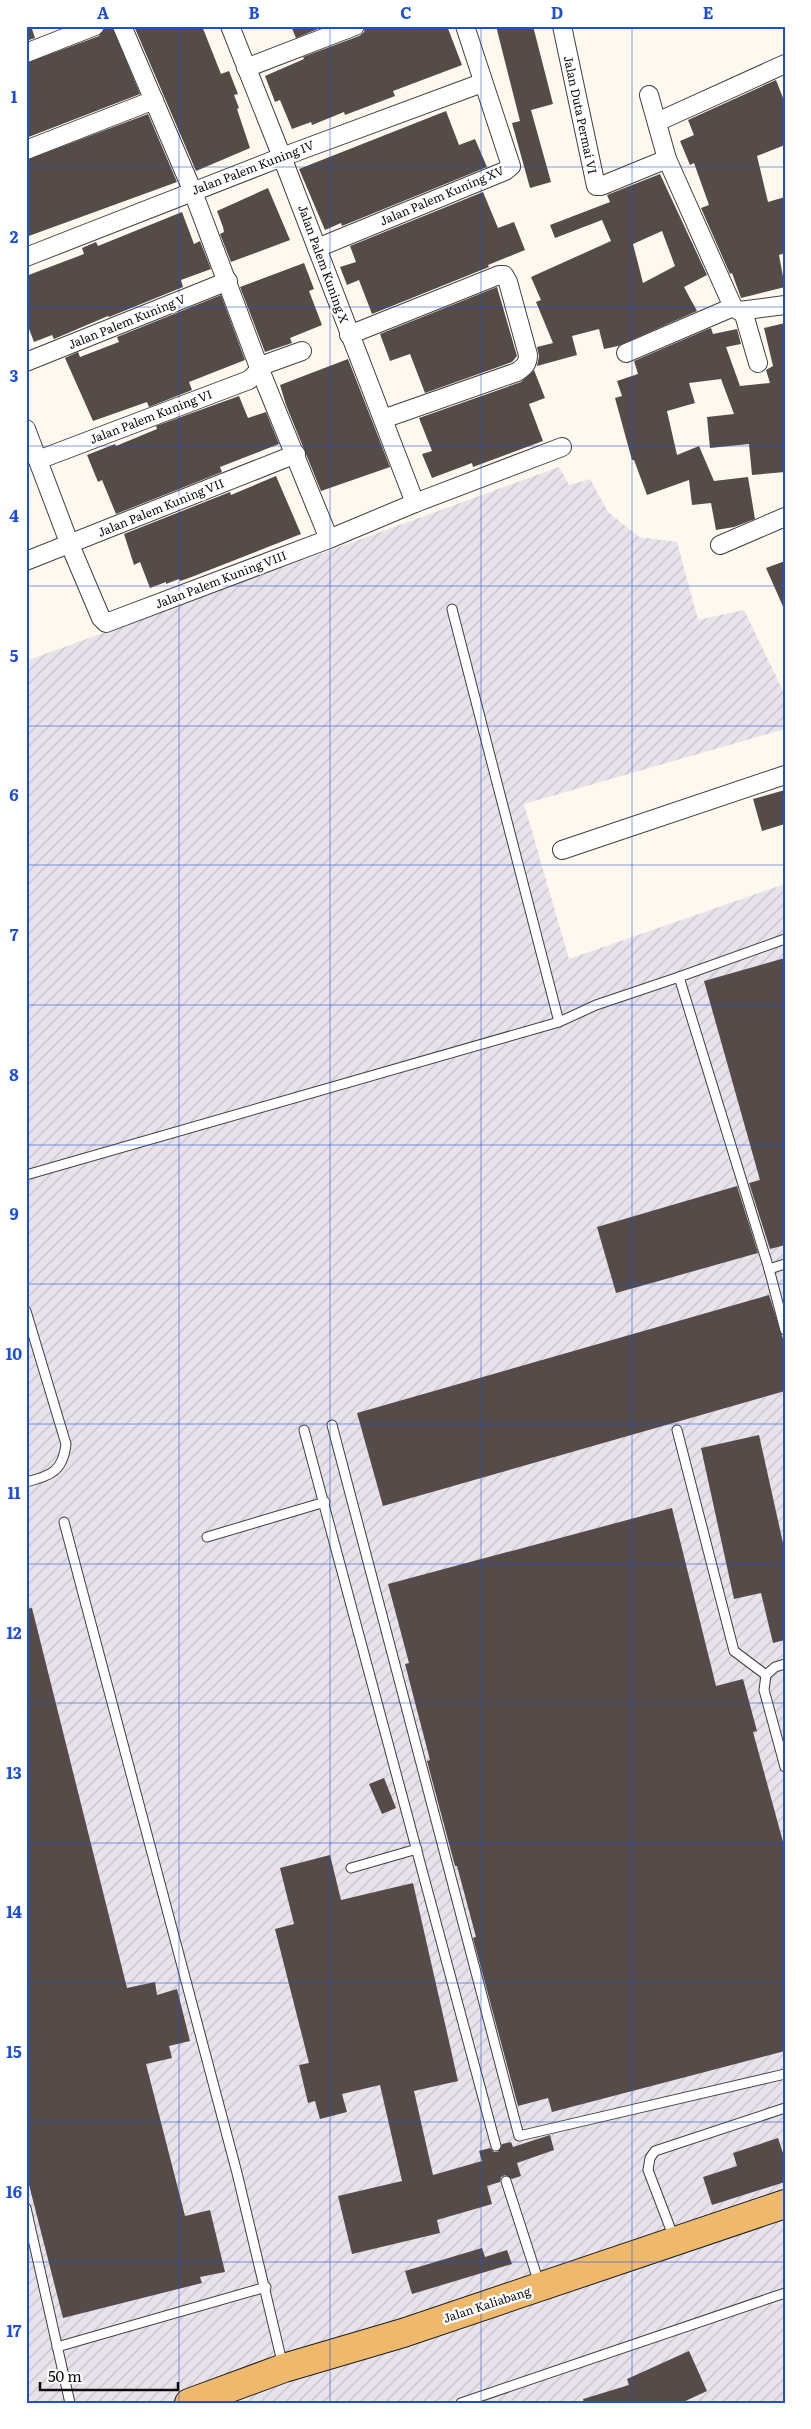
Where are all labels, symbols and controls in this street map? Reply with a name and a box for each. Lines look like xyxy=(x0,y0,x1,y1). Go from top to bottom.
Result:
text: A xyxy=(97,0,109,24)
text: B xyxy=(248,0,260,24)
text: C xyxy=(400,0,412,24)
text: D xyxy=(551,0,563,24)
text: E xyxy=(703,0,714,24)
street label: Jalan Duta Permai VI xyxy=(560,54,602,176)
text: 1 xyxy=(11,84,18,108)
street label: Jalan Palem Kuning IV xyxy=(189,135,317,199)
street label: Jalan Palem Kuning XV xyxy=(377,161,507,229)
street label: Jalan Palem Kuning X xyxy=(294,202,354,326)
text: 2 xyxy=(10,224,19,248)
street label: Jalan Palem Kuning V xyxy=(65,289,188,353)
text: 3 xyxy=(10,363,19,387)
street label: Jalan Palem Kuning VI xyxy=(87,384,215,448)
street label: Jalan Palem Kuning VII xyxy=(95,473,227,541)
text: 4 xyxy=(9,503,19,527)
street label: Jalan Palem Kuning VIII xyxy=(152,546,289,613)
text: 5 xyxy=(10,643,19,667)
text: 6 xyxy=(9,782,19,806)
text: 7 xyxy=(10,922,19,946)
text: 8 xyxy=(9,1062,19,1086)
text: 9 xyxy=(9,1201,19,1225)
text: 10 xyxy=(6,1341,22,1365)
text: 11 xyxy=(7,1480,21,1504)
text: 12 xyxy=(6,1620,22,1644)
text: 13 xyxy=(6,1760,22,1784)
text: 14 xyxy=(6,1899,22,1923)
text: 15 xyxy=(6,2039,22,2063)
text: 16 xyxy=(6,2179,22,2203)
street label: Jalan Kaliabang xyxy=(441,2281,533,2327)
text: 17 xyxy=(7,2318,22,2342)
scale bar xyxy=(40,2359,178,2391)
text: 50 m xyxy=(48,2364,82,2387)

